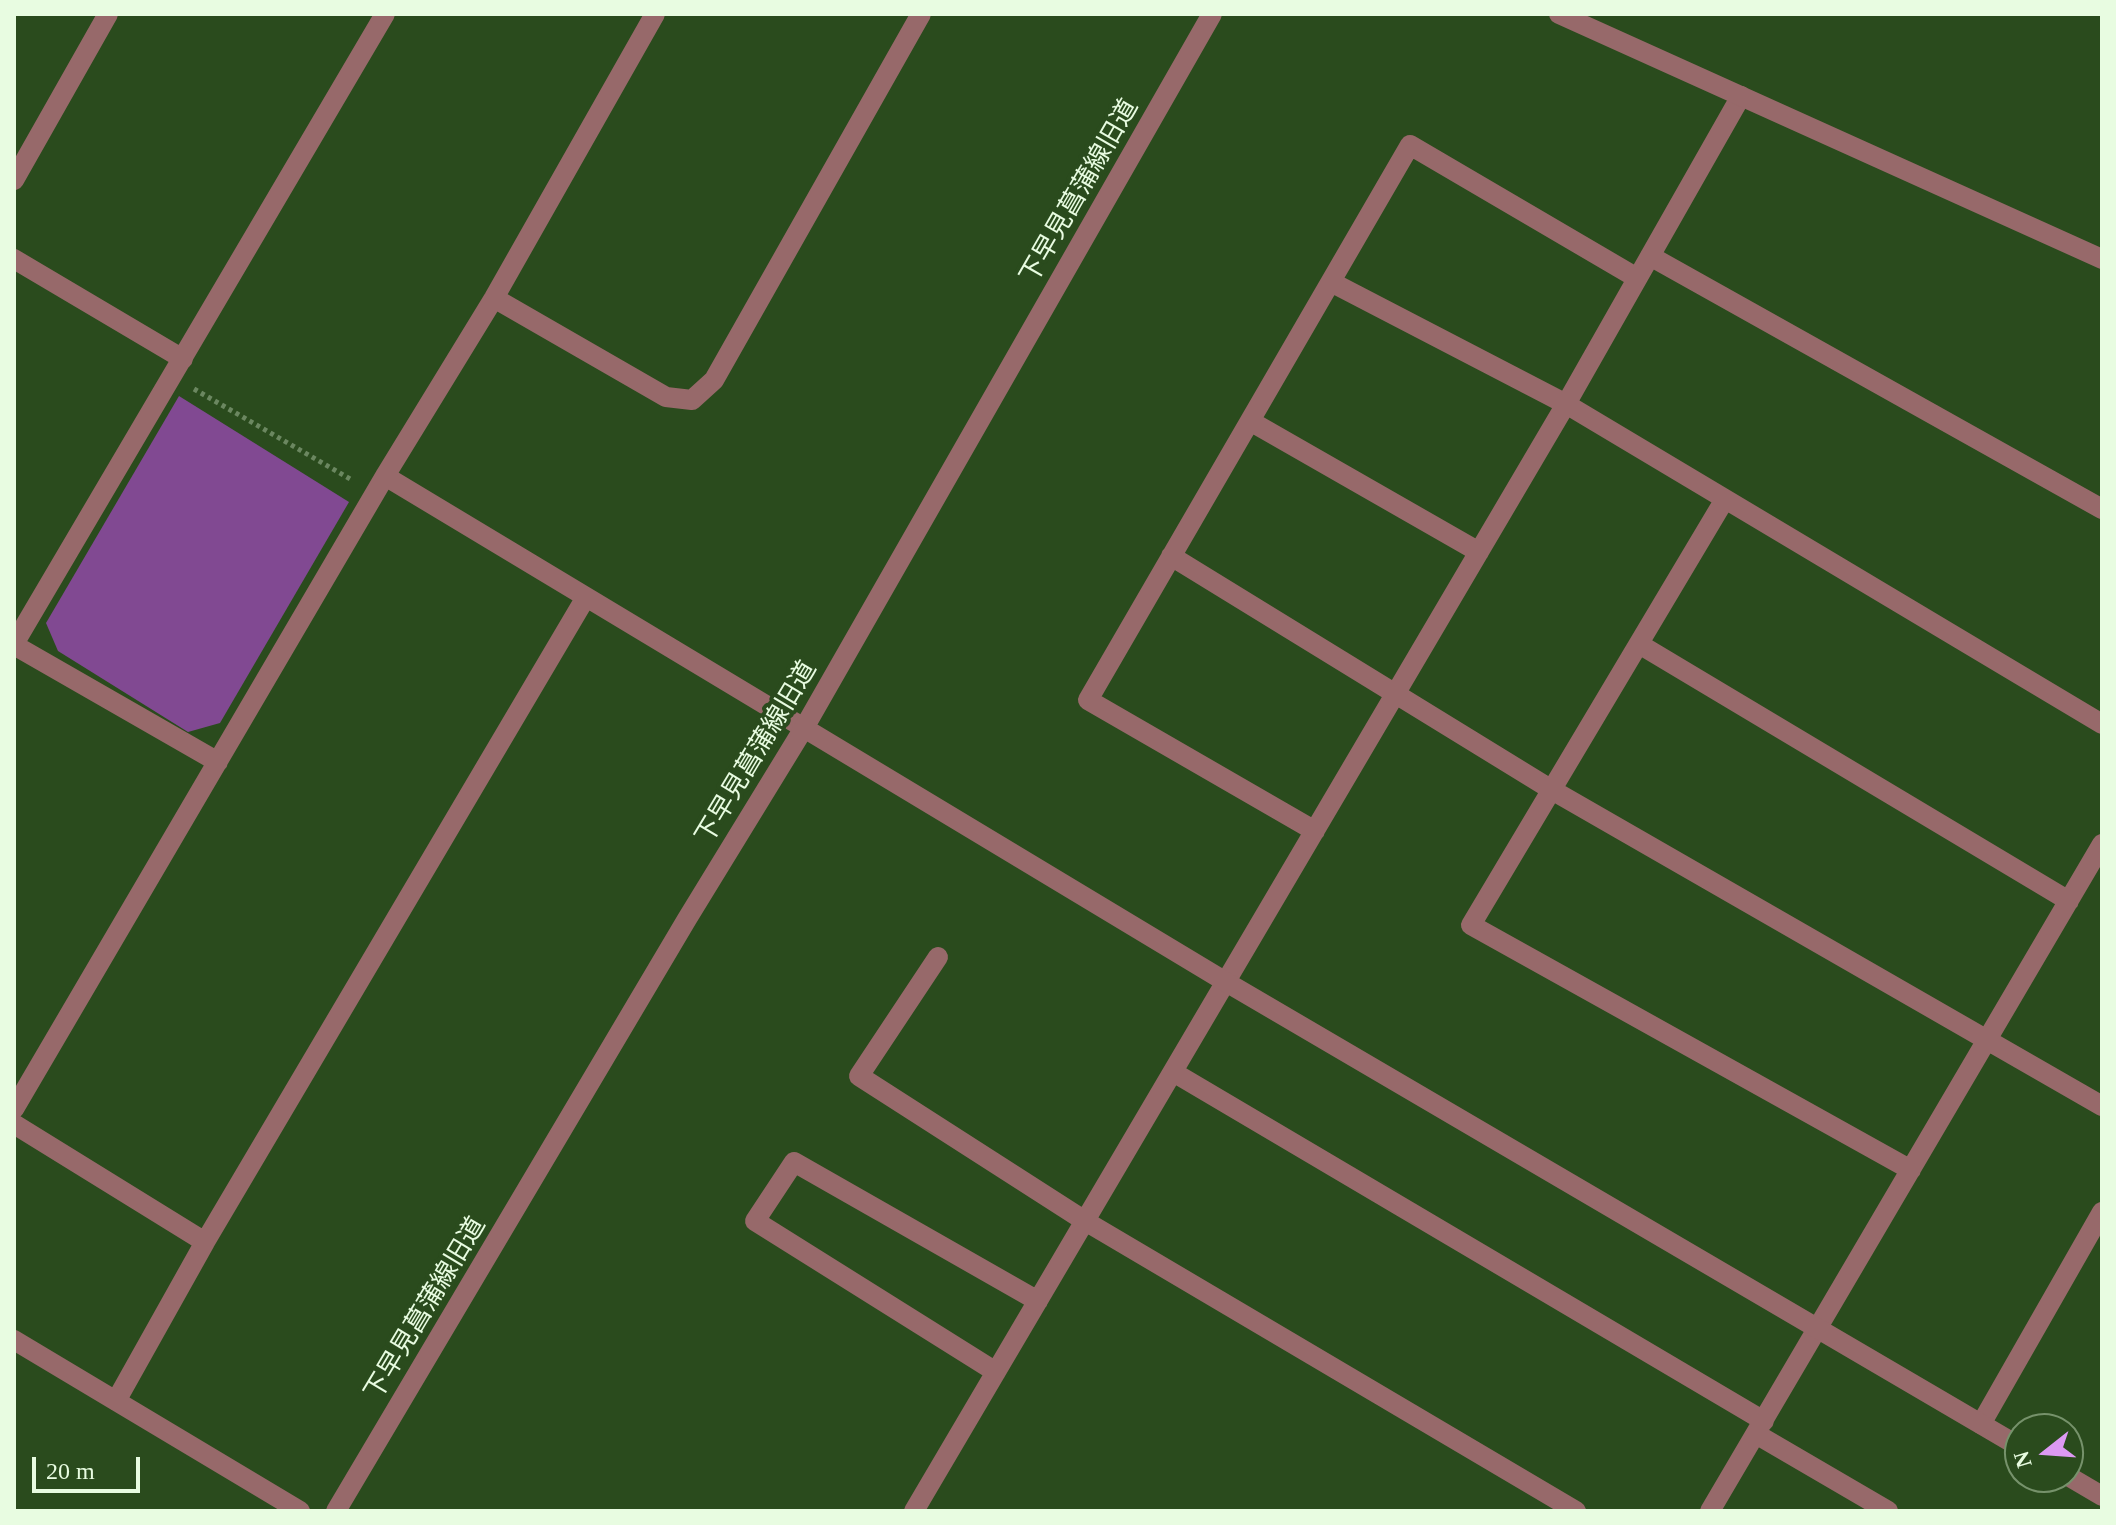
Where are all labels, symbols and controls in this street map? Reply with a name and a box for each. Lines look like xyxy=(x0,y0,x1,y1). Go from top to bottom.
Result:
street label: 下早見菖蒲線旧道 xyxy=(1014,94,1146,290)
street label: 下早見菖蒲線旧道 xyxy=(690,656,824,850)
street label: 下早見菖蒲線旧道 xyxy=(359,1212,493,1406)
north arrow xyxy=(2004,1413,2084,1493)
scale bar xyxy=(36,1441,144,1491)
text: N xyxy=(2008,1448,2037,1471)
text: 20 m xyxy=(46,1458,95,1484)

